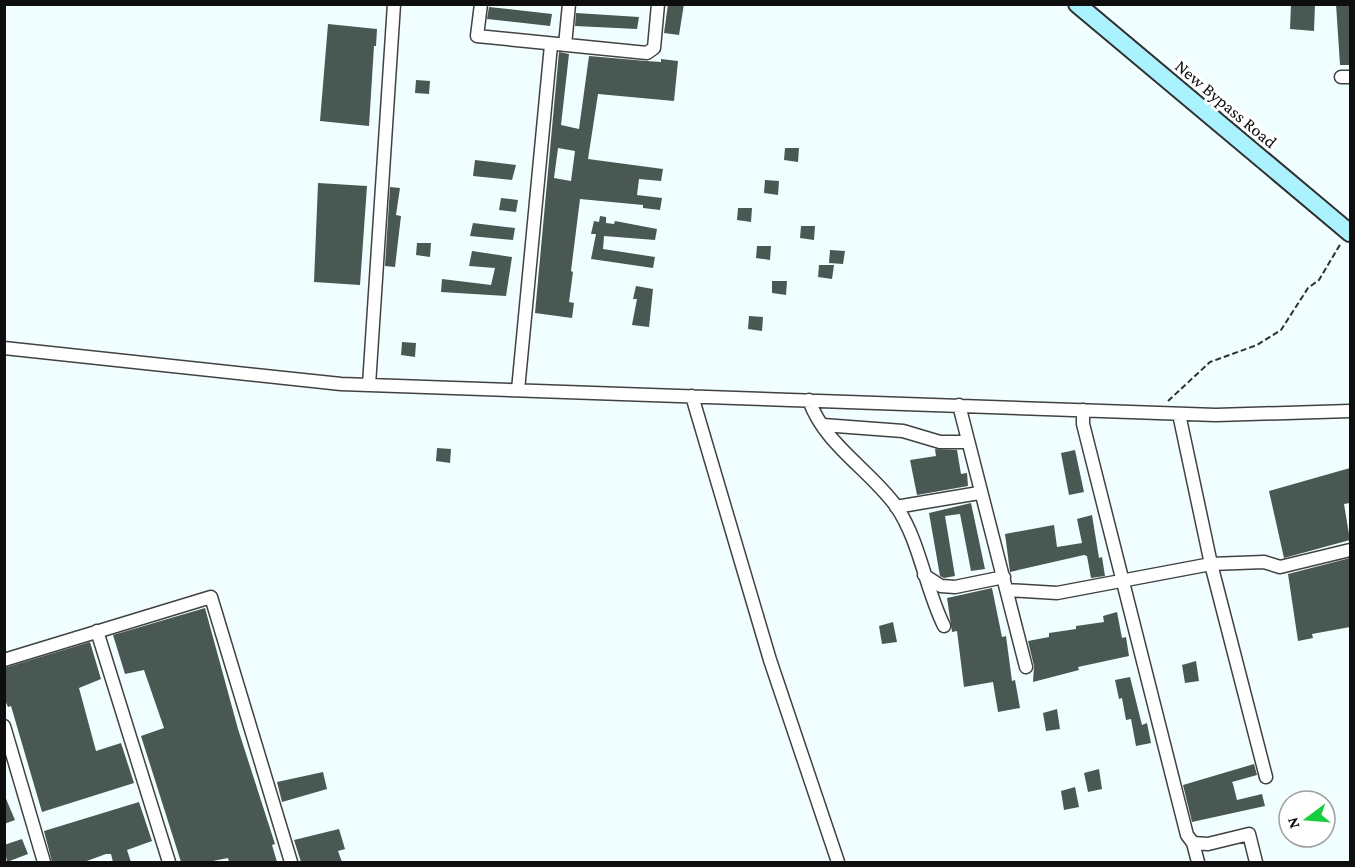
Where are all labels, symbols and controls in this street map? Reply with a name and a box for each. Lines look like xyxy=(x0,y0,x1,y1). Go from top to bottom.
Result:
street label: New Bypass Road xyxy=(1171,56,1281,153)
north arrow xyxy=(1277,789,1337,849)
text: N xyxy=(1283,815,1303,831)

